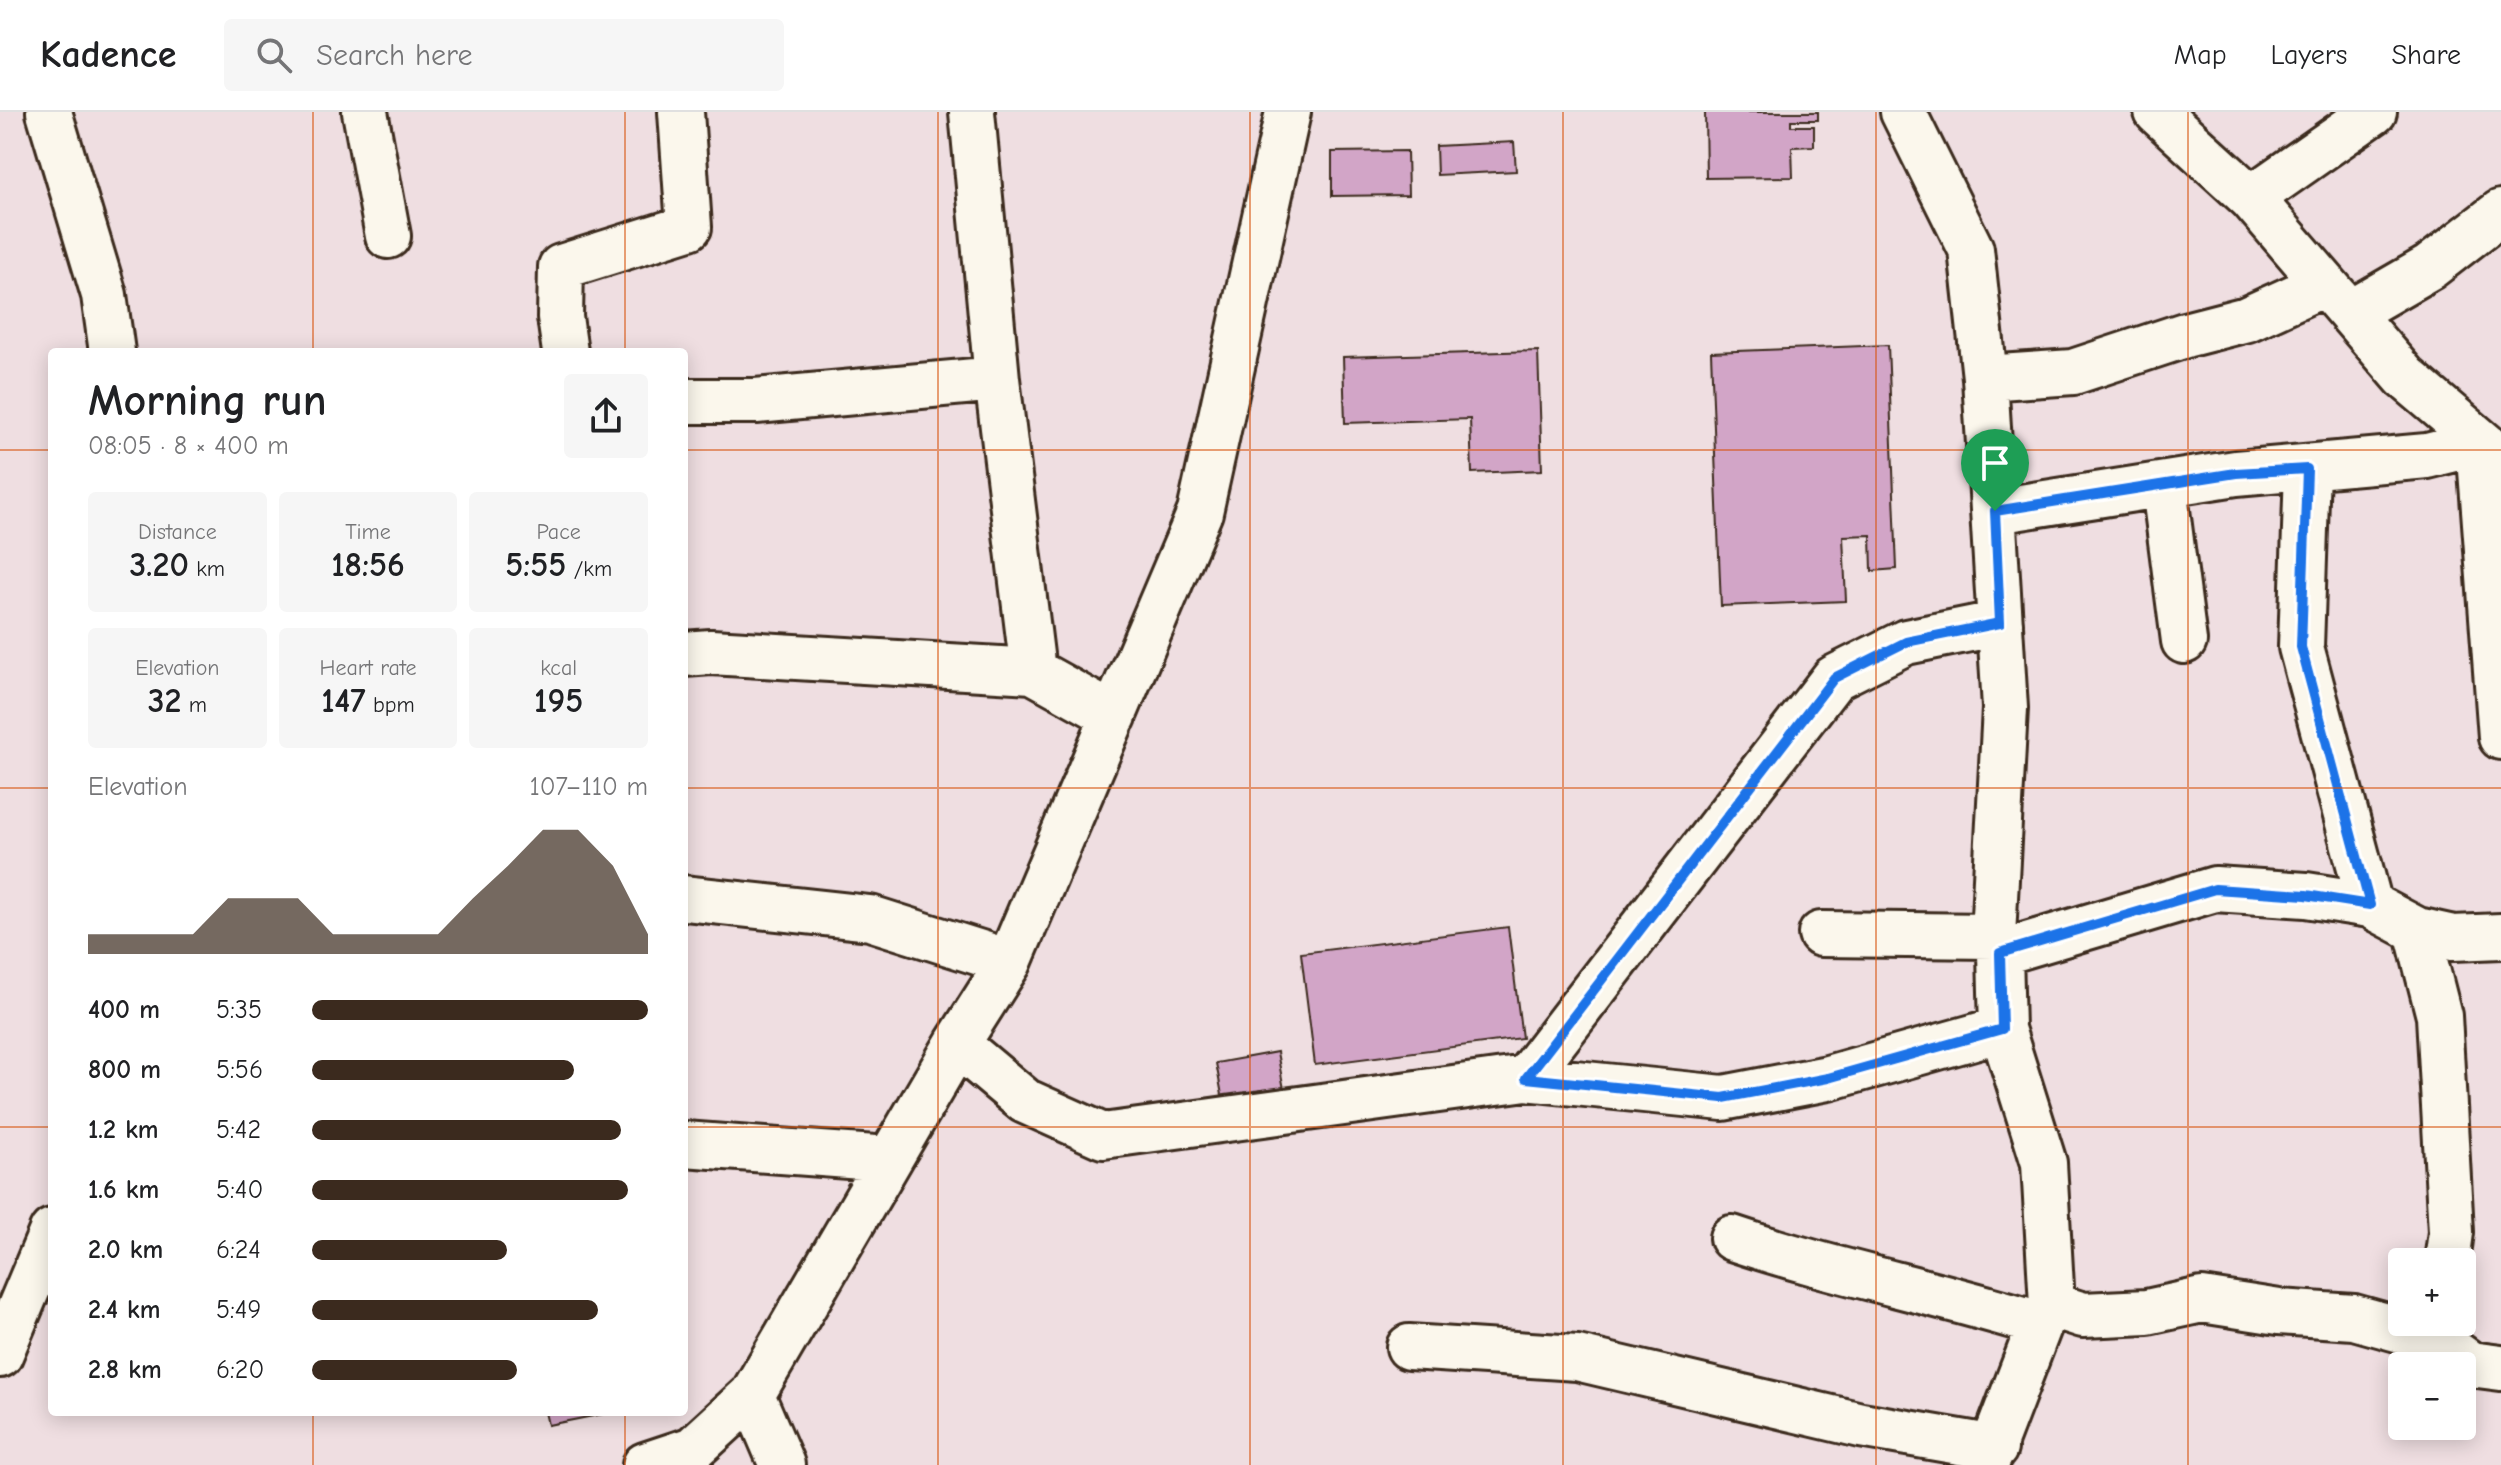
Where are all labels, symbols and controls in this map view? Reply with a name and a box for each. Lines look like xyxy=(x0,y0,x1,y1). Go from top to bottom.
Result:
search box xyxy=(224,19,784,91)
text: Kadence xyxy=(40,33,176,77)
icon: search xyxy=(252,33,296,77)
text: Search here xyxy=(316,38,472,73)
text: Map xyxy=(2174,39,2227,71)
text: Layers xyxy=(2271,39,2347,71)
text: Share xyxy=(2391,39,2461,71)
button: share xyxy=(564,374,648,458)
text: Morning run xyxy=(88,375,327,426)
pin xyxy=(1961,429,2029,511)
text: 08:05 · 8 × 400 m xyxy=(88,431,289,461)
icon: arrive xyxy=(1973,441,2017,485)
text: Distance xyxy=(138,519,217,545)
text: Time xyxy=(345,519,391,545)
text: Pace xyxy=(536,519,581,545)
text: 3.20 xyxy=(130,545,189,585)
text: 18:56 xyxy=(331,545,405,585)
text: 5:55 xyxy=(505,545,566,585)
text: km xyxy=(189,556,225,582)
text: /km xyxy=(566,556,612,582)
text: Elevation xyxy=(135,655,219,681)
text: Heart rate xyxy=(319,655,416,681)
text: kcal xyxy=(540,655,577,681)
text: 32 xyxy=(148,681,181,721)
text: 147 xyxy=(321,681,366,721)
text: 195 xyxy=(534,681,583,721)
text: m xyxy=(181,692,207,718)
text: bpm xyxy=(366,692,415,718)
text: Elevation xyxy=(88,772,188,802)
text: 107–110 m xyxy=(529,772,648,802)
text: 400 m xyxy=(88,995,160,1025)
text: 5:35 xyxy=(216,995,262,1025)
text: 800 m xyxy=(88,1055,161,1085)
text: 5:56 xyxy=(216,1055,263,1085)
text: 1.2 km xyxy=(88,1115,159,1145)
text: 5:42 xyxy=(216,1115,261,1145)
text: 1.6 km xyxy=(88,1175,159,1205)
text: 5:40 xyxy=(216,1175,263,1205)
text: 2.0 km xyxy=(88,1235,163,1265)
text: 6:24 xyxy=(216,1235,261,1265)
map controls xyxy=(2388,1248,2476,1440)
button: + xyxy=(2388,1248,2476,1336)
text: 2.4 km xyxy=(88,1295,160,1325)
text: 5:49 xyxy=(216,1295,261,1325)
button: − xyxy=(2388,1352,2476,1440)
text: 2.8 km xyxy=(88,1355,162,1385)
text: 6:20 xyxy=(216,1355,264,1385)

